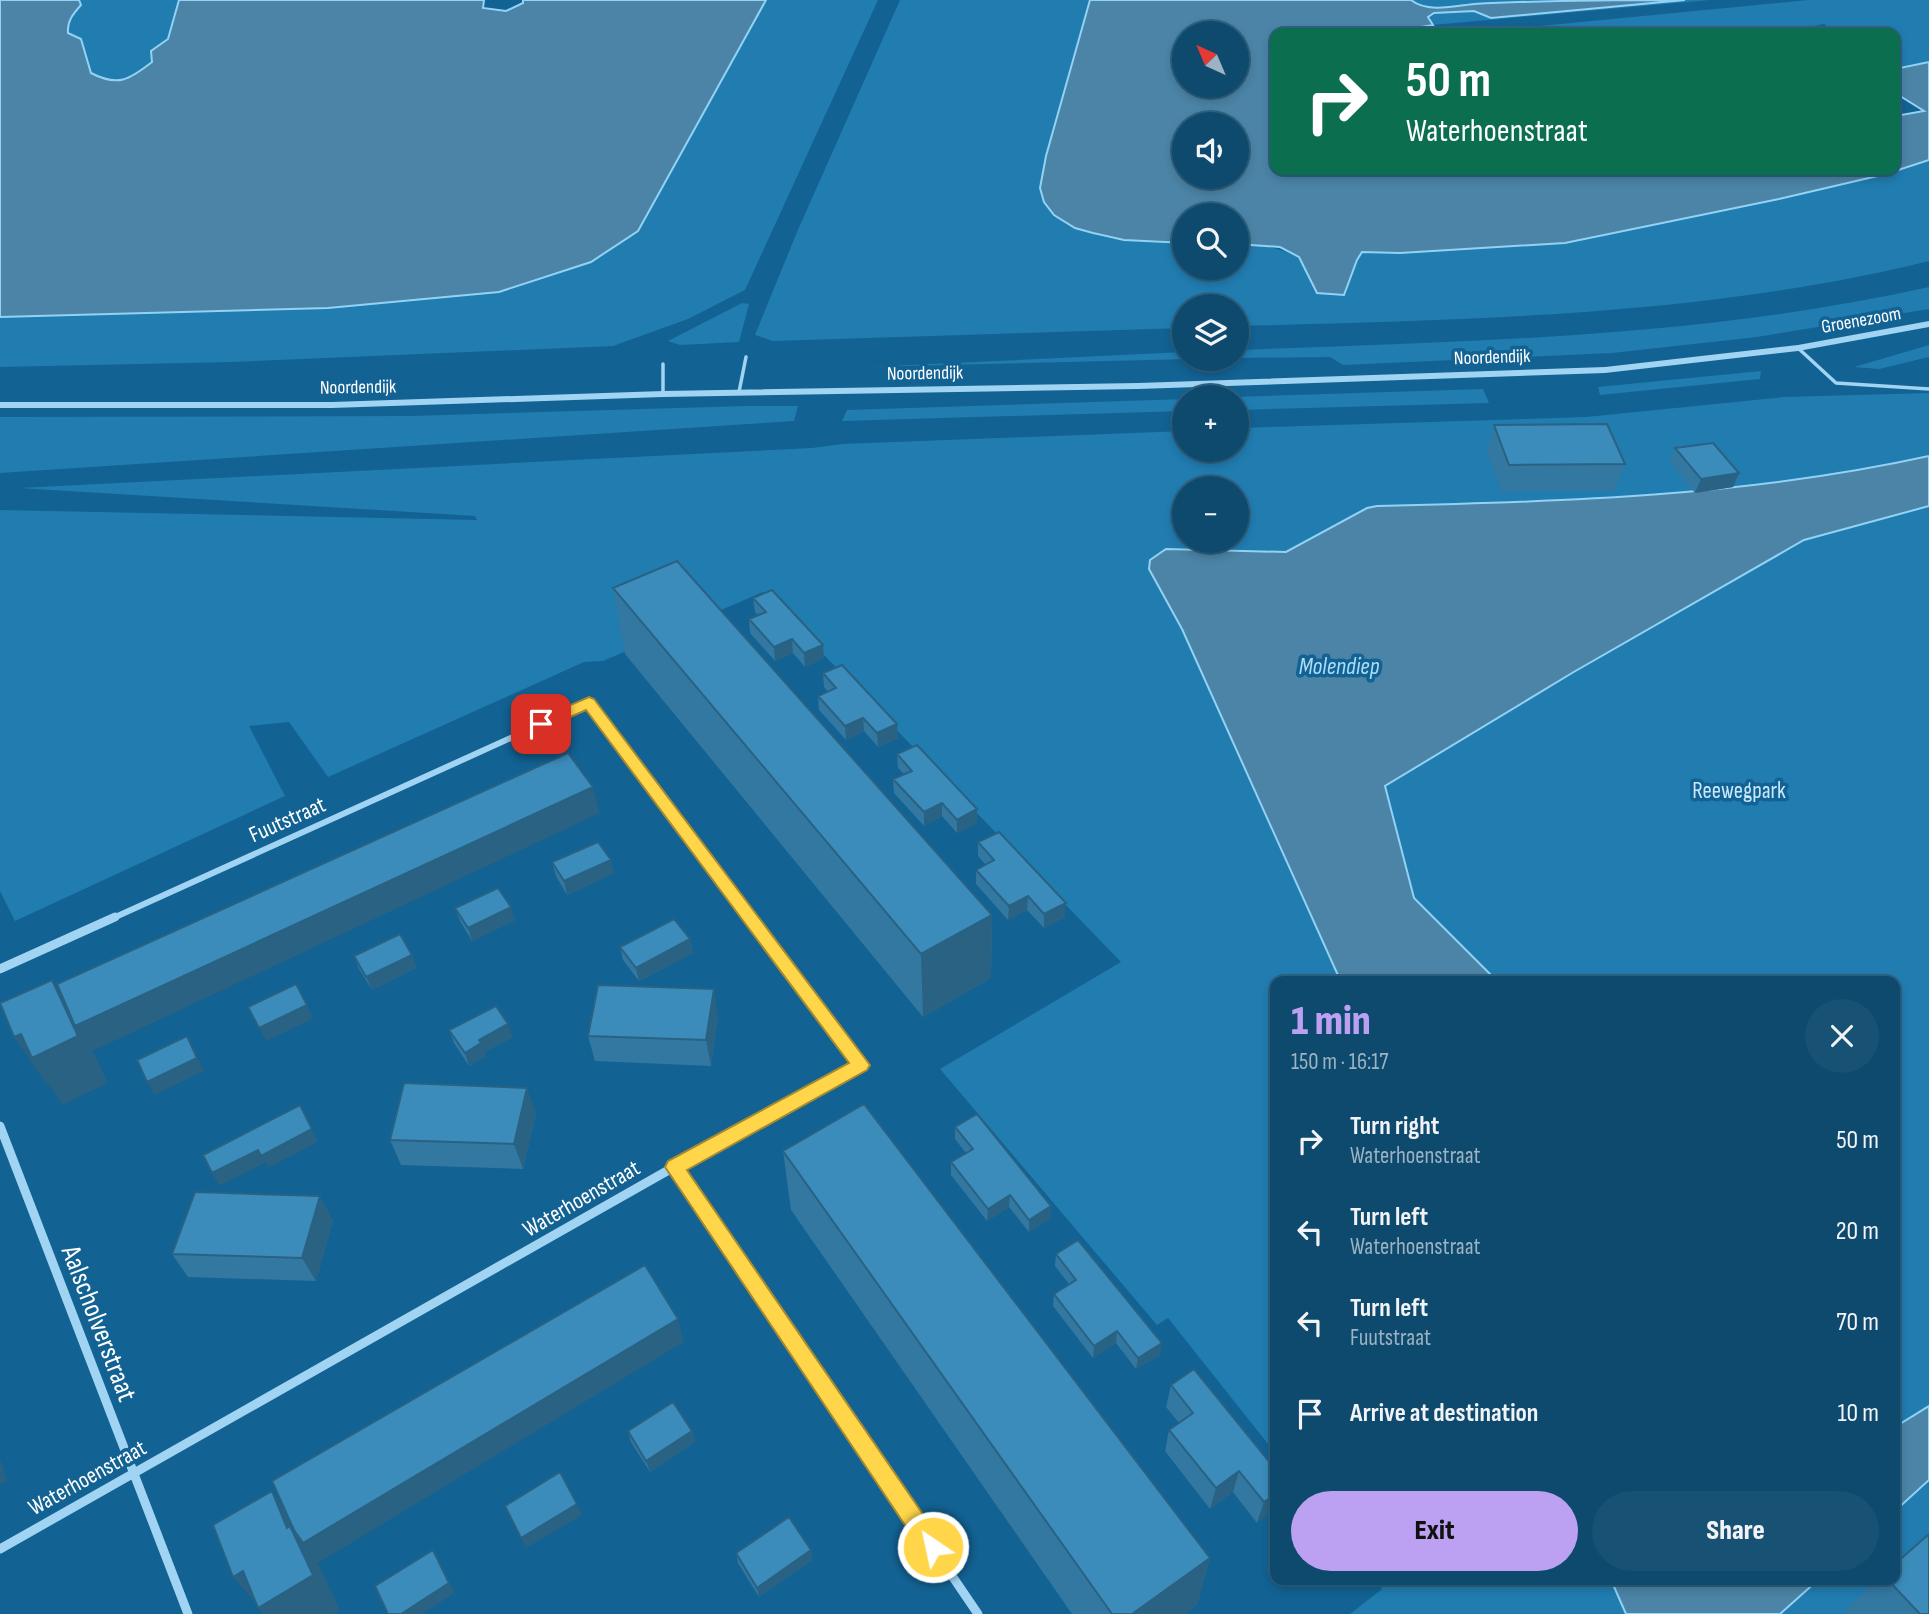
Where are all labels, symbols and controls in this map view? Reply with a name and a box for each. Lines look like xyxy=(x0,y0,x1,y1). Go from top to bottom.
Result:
north arrow xyxy=(1172,21,1250,98)
map controls xyxy=(1172,21,1249,553)
text: 50 m xyxy=(1406,52,1491,111)
icon: right xyxy=(1291,56,1382,147)
button: sound xyxy=(1172,112,1249,189)
text: Waterhoenstraat xyxy=(1406,112,1588,151)
button: search xyxy=(1172,203,1249,280)
button: layers xyxy=(1172,294,1249,371)
street label: Groenezoom xyxy=(1820,302,1903,339)
street label: Noordendijk xyxy=(1453,345,1531,370)
street label: Noordendijk xyxy=(887,361,964,386)
street label: Noordendijk xyxy=(320,375,397,400)
button: + xyxy=(1172,385,1249,462)
button: − xyxy=(1172,476,1249,553)
water label: Molendiep xyxy=(1299,652,1380,681)
pin xyxy=(511,694,571,754)
icon: arrive xyxy=(522,705,560,743)
park label: Reewegpark xyxy=(1692,777,1786,805)
street label: Fuutstraat xyxy=(245,791,330,849)
text: 1 min xyxy=(1291,996,1371,1047)
button: close xyxy=(1805,999,1879,1073)
text: 150 m · 16:17 xyxy=(1291,1048,1389,1076)
text: Turn right xyxy=(1350,1111,1439,1142)
icon: right xyxy=(1291,1122,1329,1160)
text: 50 m xyxy=(1836,1125,1879,1156)
text: Waterhoenstraat xyxy=(1350,1142,1481,1170)
street label: Waterhoenstraat xyxy=(518,1154,645,1244)
text: Turn left xyxy=(1350,1202,1428,1233)
icon: left xyxy=(1291,1213,1329,1251)
text: 20 m xyxy=(1836,1216,1879,1247)
text: Waterhoenstraat xyxy=(1350,1233,1481,1261)
street label: Aalscholverstraat xyxy=(53,1240,143,1406)
text: Turn left xyxy=(1350,1293,1428,1324)
icon: left xyxy=(1291,1304,1329,1342)
text: 70 m xyxy=(1836,1307,1879,1338)
text: Fuutstraat xyxy=(1350,1324,1431,1352)
icon: arrive xyxy=(1291,1395,1329,1433)
text: Arrive at destination xyxy=(1350,1398,1538,1429)
text: 10 m xyxy=(1837,1398,1879,1429)
street label: Waterhoenstraat xyxy=(24,1434,151,1522)
button: Exit xyxy=(1291,1491,1578,1571)
button: Share xyxy=(1592,1491,1879,1571)
position arrow xyxy=(896,1510,970,1584)

